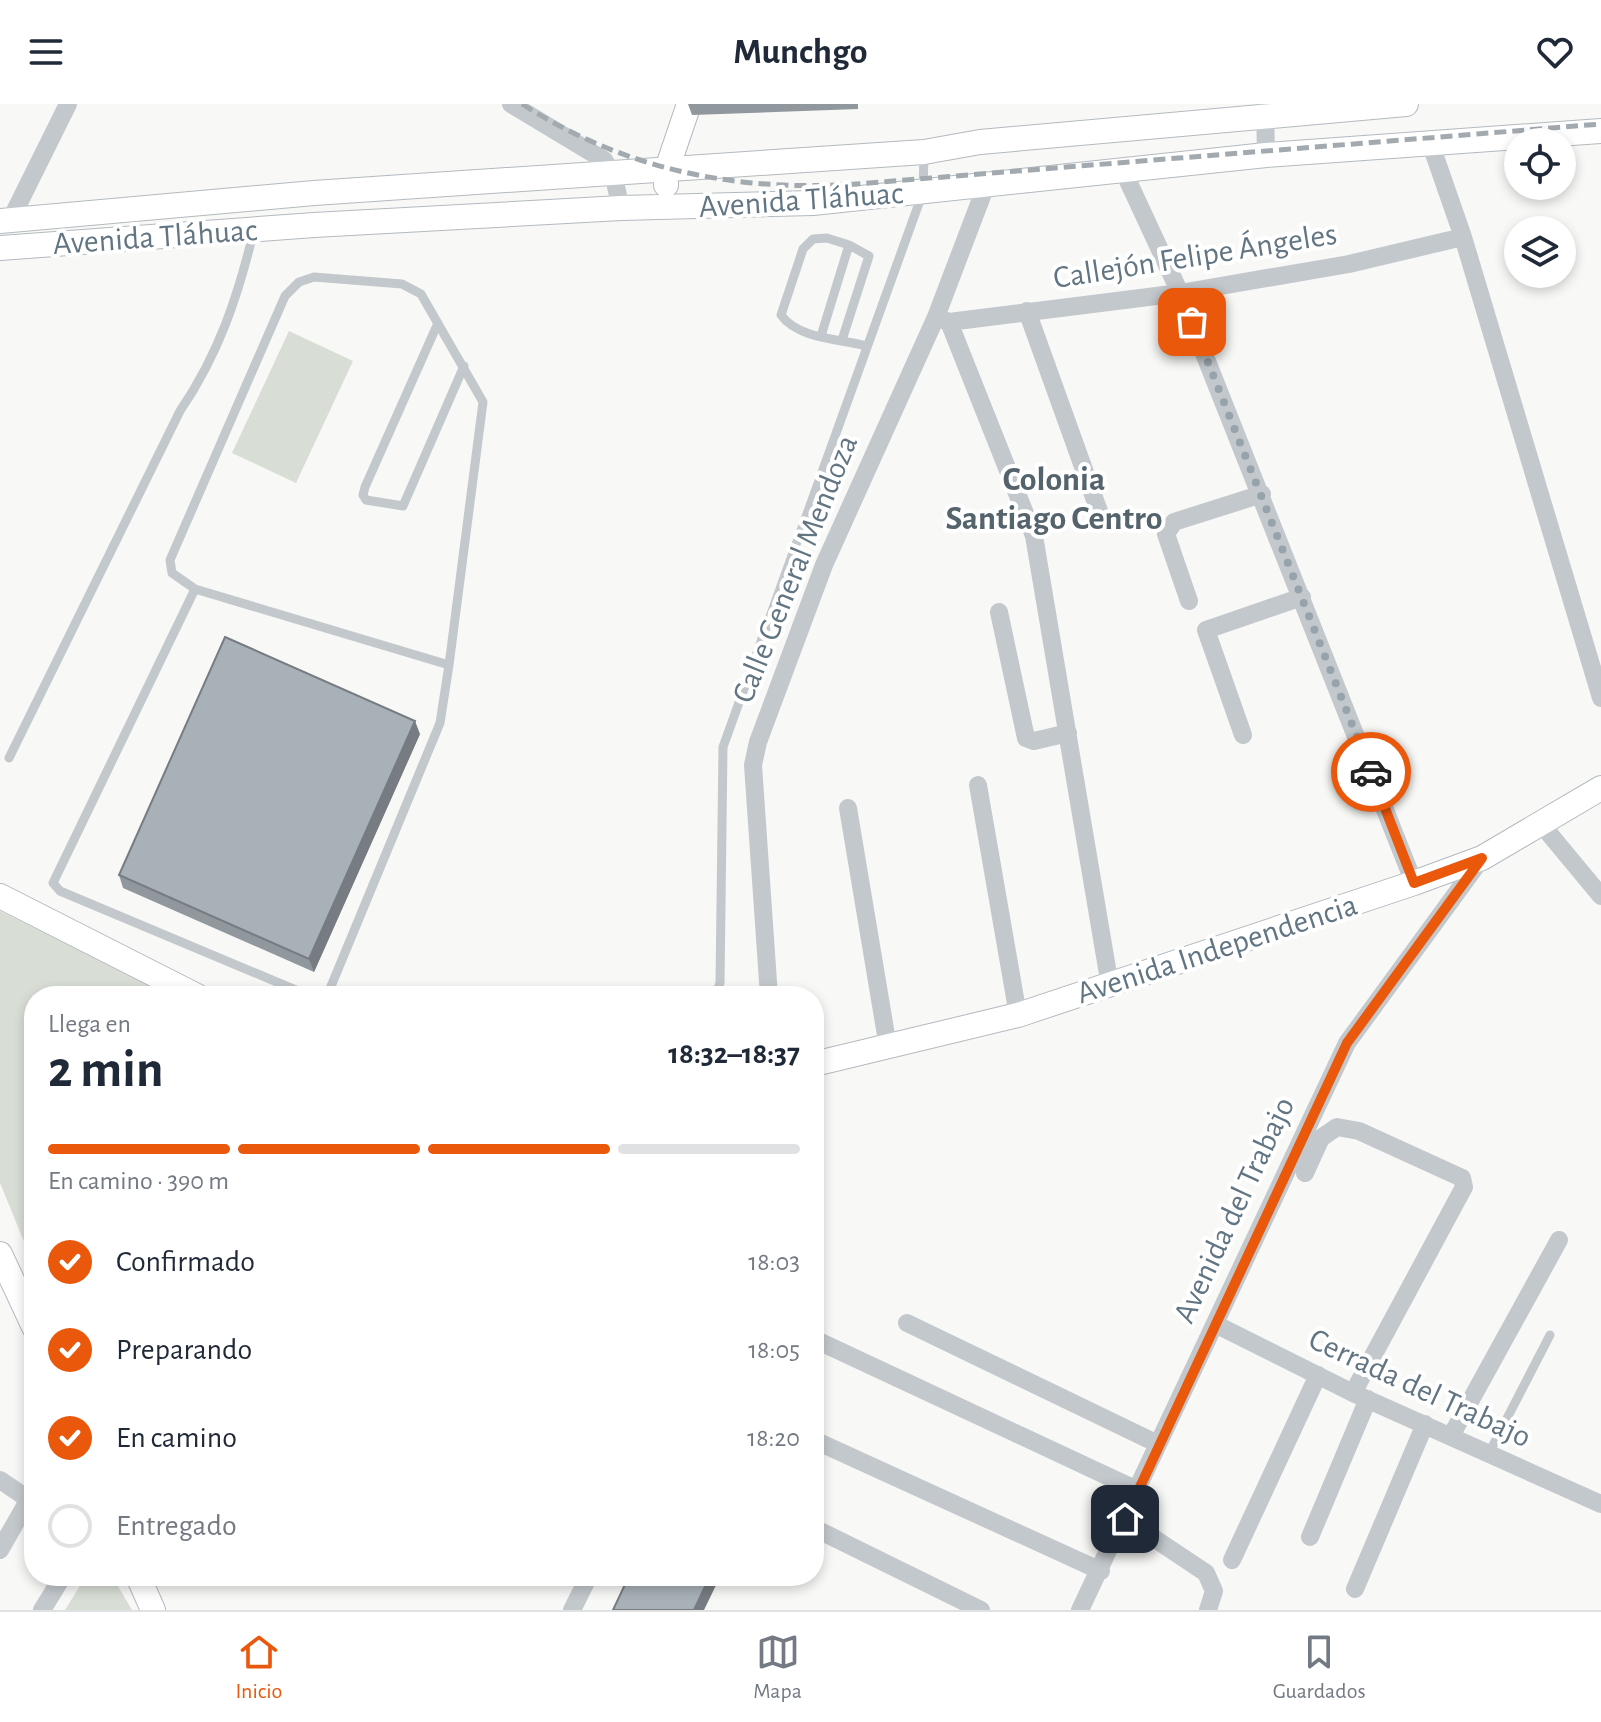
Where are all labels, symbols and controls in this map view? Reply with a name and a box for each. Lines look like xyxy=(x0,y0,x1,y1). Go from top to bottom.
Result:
icon: menu xyxy=(24,30,68,74)
icon: heart xyxy=(1533,30,1577,74)
text: Munchgo xyxy=(733,34,868,70)
map controls xyxy=(1504,128,1576,288)
button: locate xyxy=(1504,128,1576,200)
street label: Avenida Tláhuac xyxy=(698,177,904,223)
street label: Avenida Tláhuac xyxy=(52,214,258,260)
street label: Callejón Felipe Ángeles xyxy=(1050,215,1339,294)
button: layers xyxy=(1504,216,1576,288)
pin xyxy=(1158,288,1226,356)
icon: bag xyxy=(1170,300,1214,344)
street label: Calle General Mendoza xyxy=(727,431,863,707)
district label: Colonia Santiago Centro xyxy=(945,463,1163,536)
courier xyxy=(1331,732,1411,812)
icon: car xyxy=(1349,750,1393,794)
street label: Avenida Independencia xyxy=(1073,889,1361,1009)
text: Llega en xyxy=(48,1011,131,1037)
text: 18:32–18:37 xyxy=(668,1039,800,1069)
text: 2 min xyxy=(48,1044,163,1096)
street label: Avenida del Trabajo xyxy=(1168,1092,1300,1328)
text: En camino · 390 m xyxy=(48,1168,229,1194)
icon: check xyxy=(48,1240,92,1284)
text: Confirmado xyxy=(116,1247,255,1277)
text: 18:03 xyxy=(748,1249,800,1275)
street label: Cerrada del Trabajo xyxy=(1304,1323,1536,1453)
icon: check xyxy=(48,1328,92,1372)
text: Preparando xyxy=(116,1335,252,1365)
text: 18:05 xyxy=(748,1337,800,1363)
icon: check xyxy=(48,1416,92,1460)
text: En camino xyxy=(116,1423,237,1453)
text: 18:20 xyxy=(747,1425,800,1451)
pin xyxy=(1091,1485,1159,1553)
icon: home xyxy=(1103,1497,1147,1541)
text: Entregado xyxy=(116,1511,237,1541)
tab: Inicio xyxy=(235,1630,282,1704)
tab: Mapa xyxy=(753,1630,802,1704)
tab: Guardados xyxy=(1273,1630,1366,1704)

